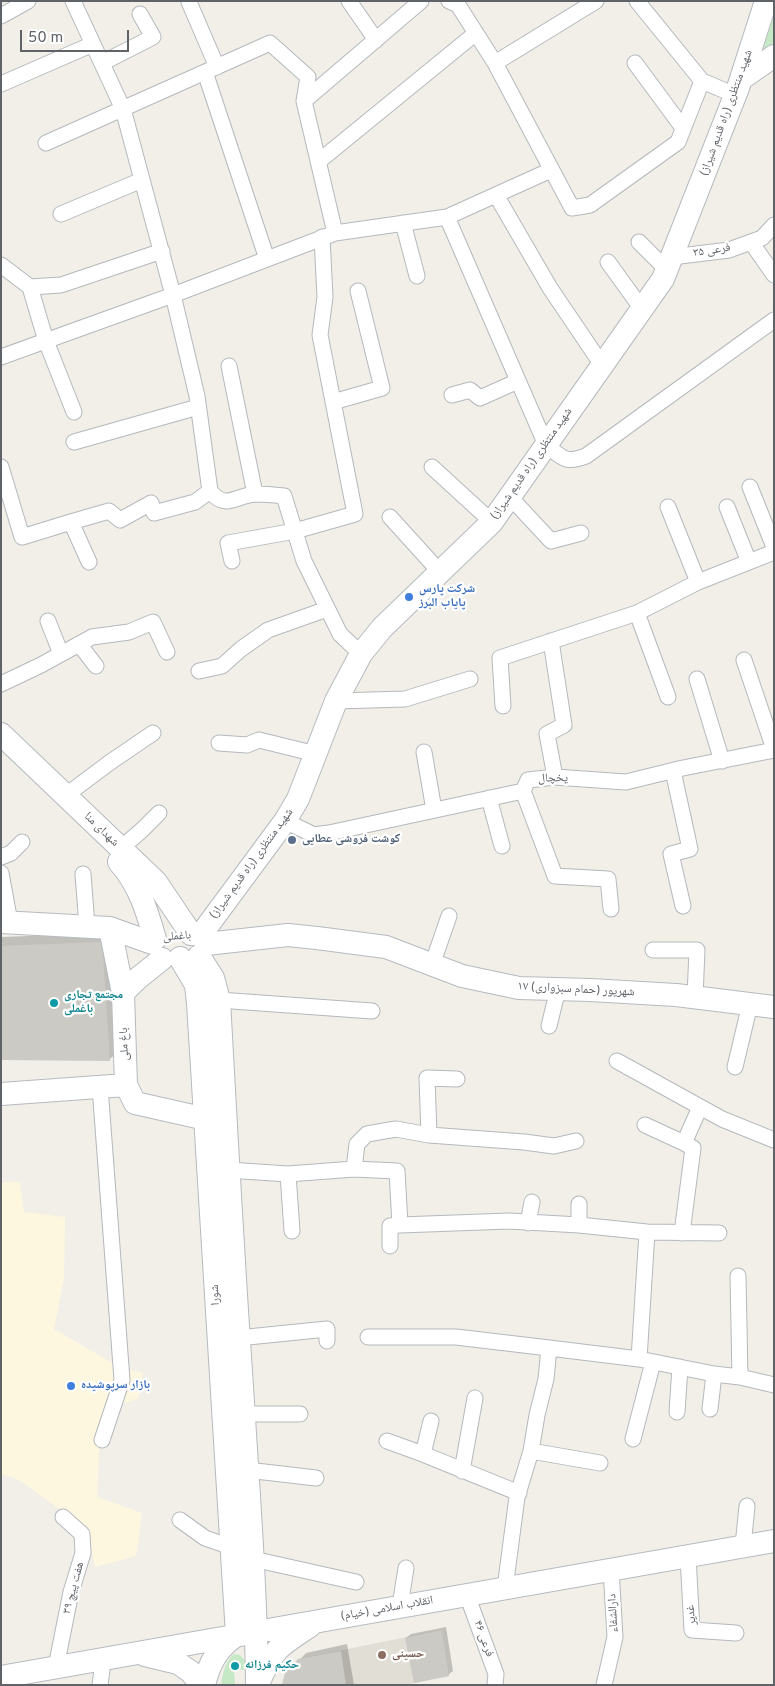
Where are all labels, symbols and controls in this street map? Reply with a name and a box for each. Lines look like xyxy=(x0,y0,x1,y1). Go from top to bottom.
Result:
scale bar xyxy=(22,20,131,52)
text: 50 m xyxy=(28,29,63,48)
street label: شهید منتظری (راه قدیم شیراز) xyxy=(697,48,757,178)
street label: فرعی ۳۵ xyxy=(692,241,732,261)
street label: شهید منتظری (راه قدیم شیراز) xyxy=(488,405,576,523)
place label: شرکت پارس پایاب البرز xyxy=(419,583,475,611)
marker: شرکت پارس پایاب البرز xyxy=(403,591,415,603)
street label: یخچال xyxy=(538,772,568,786)
street label: شهید منتظری (راه قدیم شیراز) xyxy=(207,806,297,922)
street label: شهدای منا xyxy=(80,810,122,850)
place label: گوشت فروشی عطایی xyxy=(302,833,400,847)
marker: گوشت فروشی عطایی xyxy=(286,834,298,846)
street label: باغملی xyxy=(162,929,192,945)
street label: ۱۷ شهریور (حمام سبزواری) xyxy=(517,980,635,1000)
place label: مجتمع تجاری باغملی xyxy=(64,989,123,1017)
marker: مجتمع تجاری باغملی xyxy=(48,997,60,1009)
street label: باغ ملی xyxy=(117,1027,133,1061)
street label: شورا xyxy=(208,1284,224,1306)
place label: بازار سرپوشیده xyxy=(81,1379,150,1393)
marker: بازار سرپوشیده xyxy=(65,1380,77,1392)
street label: هفت پیچ ۳۹ xyxy=(60,1560,88,1616)
street label: دارالشفاء xyxy=(606,1593,622,1633)
street label: انقلاب اسلامی (خیام) xyxy=(340,1594,434,1624)
street label: غدیر xyxy=(684,1604,700,1626)
street label: فرعی ۴۶ xyxy=(470,1619,496,1659)
place label: حسینی xyxy=(392,1648,424,1662)
marker: حسینی xyxy=(376,1649,388,1661)
place label: حکیم فرزانه xyxy=(245,1659,299,1673)
marker: حکیم فرزانه xyxy=(229,1660,241,1672)

